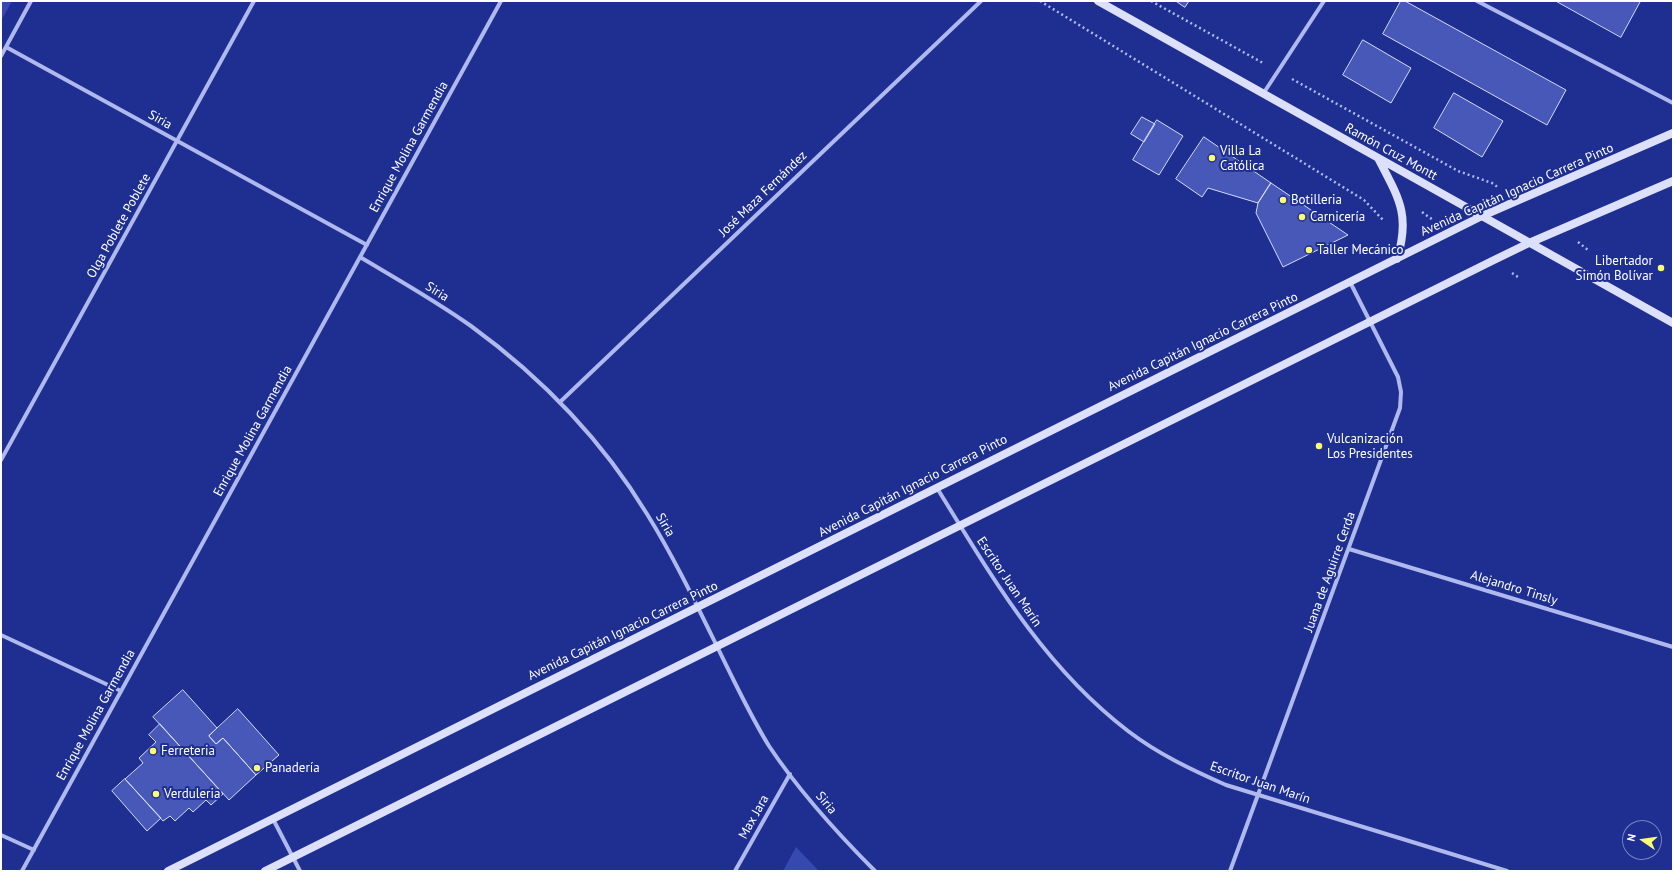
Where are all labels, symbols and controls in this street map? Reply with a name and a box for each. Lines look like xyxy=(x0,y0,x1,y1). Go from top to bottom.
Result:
street label: Enrique Molina Garmendia xyxy=(366,79,452,215)
street label: Siria xyxy=(145,107,175,133)
street label: Ramón Cruz Montt xyxy=(1342,120,1440,184)
street label: Avenida Capitán Ignacio Carrera Pinto xyxy=(1418,140,1616,240)
place label: Villa La Católica xyxy=(1220,143,1264,174)
street label: José Maza Fernández xyxy=(716,148,810,240)
marker: Villa La Católica xyxy=(1207,153,1217,163)
street label: Olga Poblete Poblete xyxy=(84,171,154,281)
place label: Botilleria xyxy=(1291,192,1342,208)
marker: Botilleria xyxy=(1278,195,1288,205)
place label: Carnicería xyxy=(1310,209,1365,225)
marker: Carnicería xyxy=(1297,212,1307,222)
place label: Taller Mecánico xyxy=(1317,242,1404,258)
marker: Taller Mecánico xyxy=(1304,245,1314,255)
place label: Libertador Simón Bolívar xyxy=(1576,253,1653,284)
marker: Libertador Simón Bolívar xyxy=(1656,263,1666,273)
street label: Siria xyxy=(422,279,452,305)
street label: Avenida Capitán Ignacio Carrera Pinto xyxy=(1105,289,1301,395)
street label: Enrique Molina Garmendia xyxy=(210,363,296,499)
street label: Avenida Capitán Ignacio Carrera Pinto xyxy=(816,431,1010,541)
place label: Vulcanización Los Presidentes xyxy=(1327,431,1413,462)
marker: Vulcanización Los Presidentes xyxy=(1314,441,1324,451)
street label: Siria xyxy=(652,510,678,540)
street label: Juana de Aguirre Cerda xyxy=(1301,510,1359,634)
street label: Escritor Juan Marín xyxy=(973,534,1045,630)
street label: Alejandro Tinsly xyxy=(1469,567,1559,609)
street label: Avenida Capitán Ignacio Carrera Pinto xyxy=(525,578,721,684)
street label: Enrique Molina Garmendia xyxy=(53,647,139,783)
place label: Ferreteria xyxy=(161,743,215,759)
marker: Ferreteria xyxy=(148,746,158,756)
street label: Escritor Juan Marín xyxy=(1208,759,1312,807)
place label: Panadería xyxy=(265,760,320,776)
marker: Panadería xyxy=(252,763,262,773)
place label: Verduleria xyxy=(164,786,220,802)
marker: Verduleria xyxy=(151,789,161,799)
street label: Siria xyxy=(812,789,840,817)
street label: Max Jara xyxy=(736,792,772,842)
north arrow xyxy=(1622,820,1662,860)
text: N xyxy=(1624,832,1639,843)

